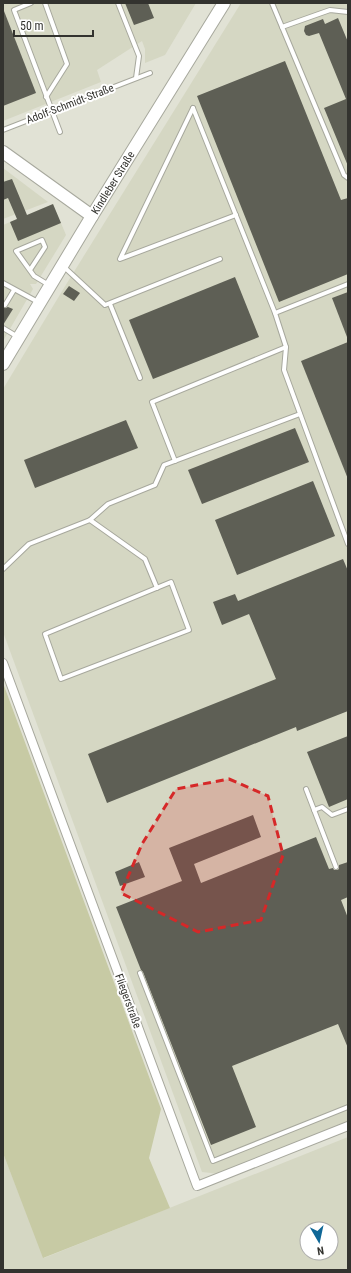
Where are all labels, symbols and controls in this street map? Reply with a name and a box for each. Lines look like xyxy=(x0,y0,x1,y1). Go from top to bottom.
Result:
scale bar xyxy=(14,12,93,38)
text: 50 m xyxy=(20,19,44,33)
street label: Adolf-Schmidt-Straße xyxy=(24,81,116,127)
street label: Kindleber Straße xyxy=(88,149,137,217)
street label: Fliegerstraße xyxy=(112,972,144,1030)
north arrow xyxy=(299,1221,339,1261)
text: N xyxy=(316,1243,325,1257)

